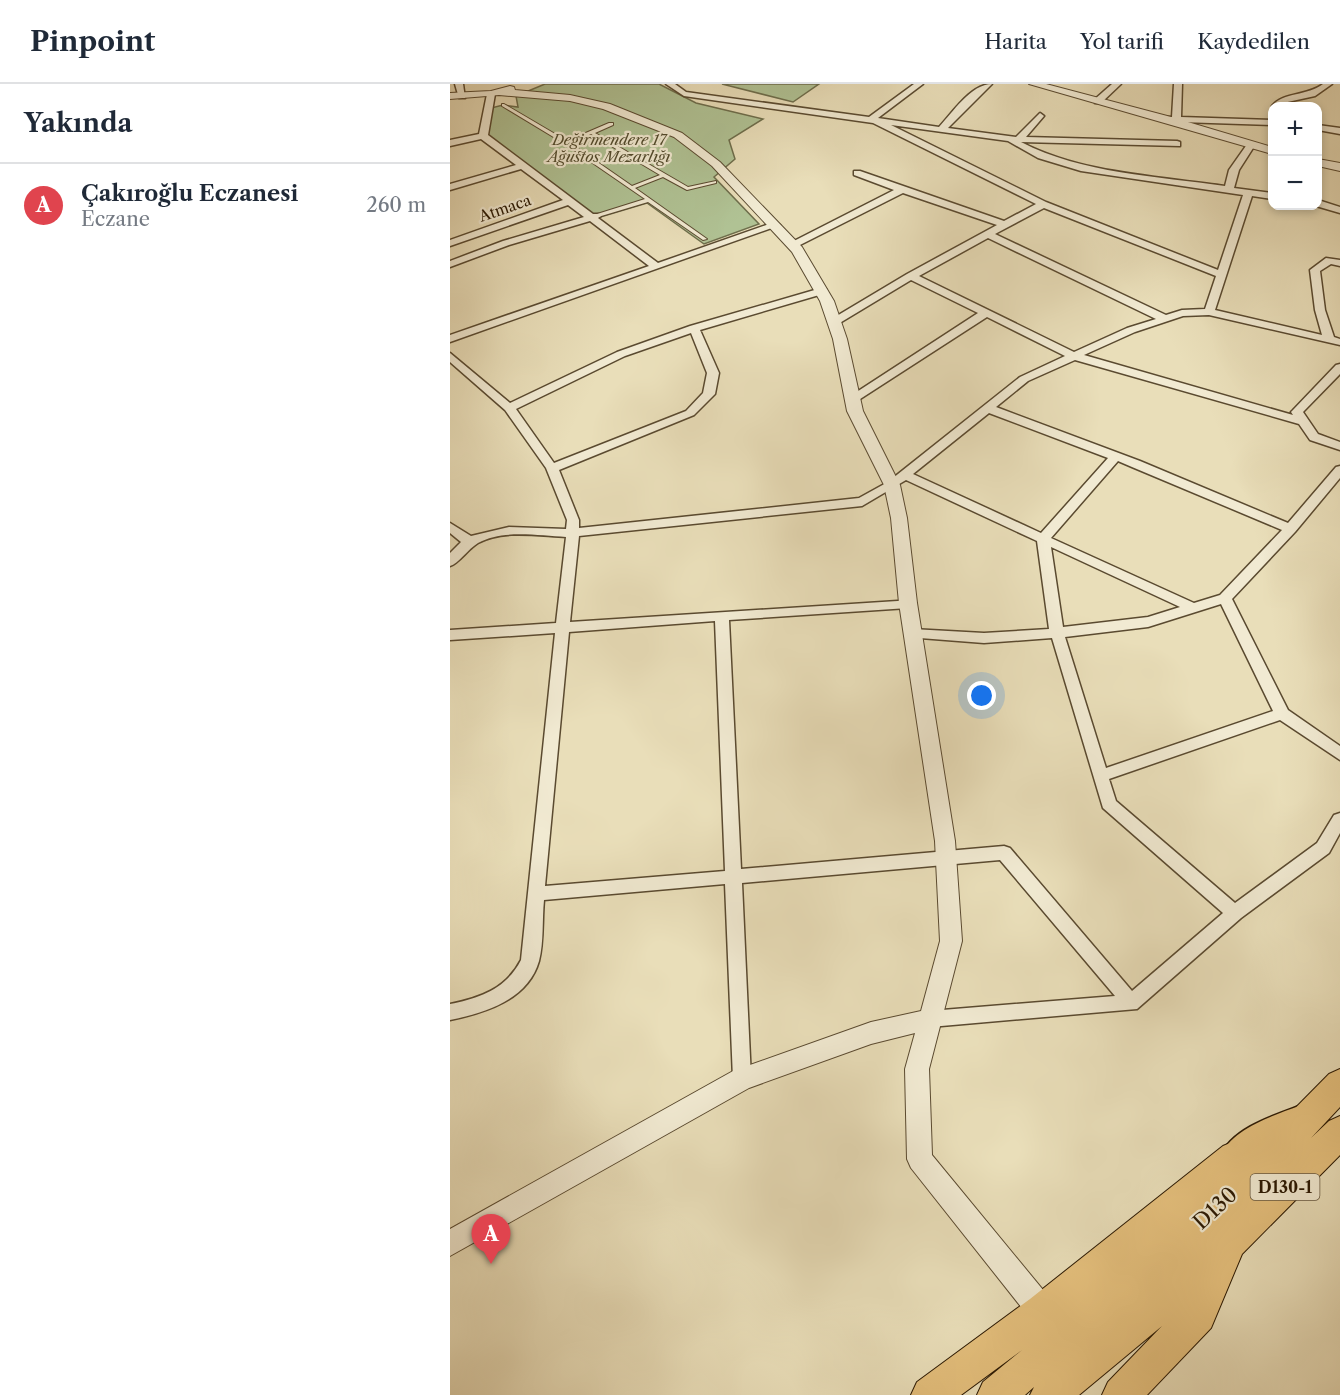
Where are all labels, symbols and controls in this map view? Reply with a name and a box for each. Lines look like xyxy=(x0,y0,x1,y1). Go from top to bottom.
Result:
text: Pinpoint xyxy=(30,24,155,58)
text: Harita xyxy=(984,29,1047,54)
text: Yol tarifi xyxy=(1080,29,1164,54)
text: Kaydedilen xyxy=(1197,29,1310,54)
map controls xyxy=(1268,102,1322,210)
button: + xyxy=(1268,102,1322,156)
text: Yakında xyxy=(24,107,133,139)
park label: Değirmendere 17 Ağustos Mezarlığı xyxy=(546,130,670,166)
button: − xyxy=(1268,156,1322,210)
text: Çakıroğlu Eczanesi xyxy=(81,180,298,207)
street label: Atmaca xyxy=(475,190,534,226)
text: A xyxy=(36,193,51,217)
text: 260 m xyxy=(366,193,426,217)
text: Eczane xyxy=(81,207,150,231)
your location xyxy=(967,681,996,710)
road number: D130-1 xyxy=(1250,1174,1320,1200)
street label: D130 xyxy=(1188,1182,1242,1234)
pin: A xyxy=(472,1214,510,1264)

